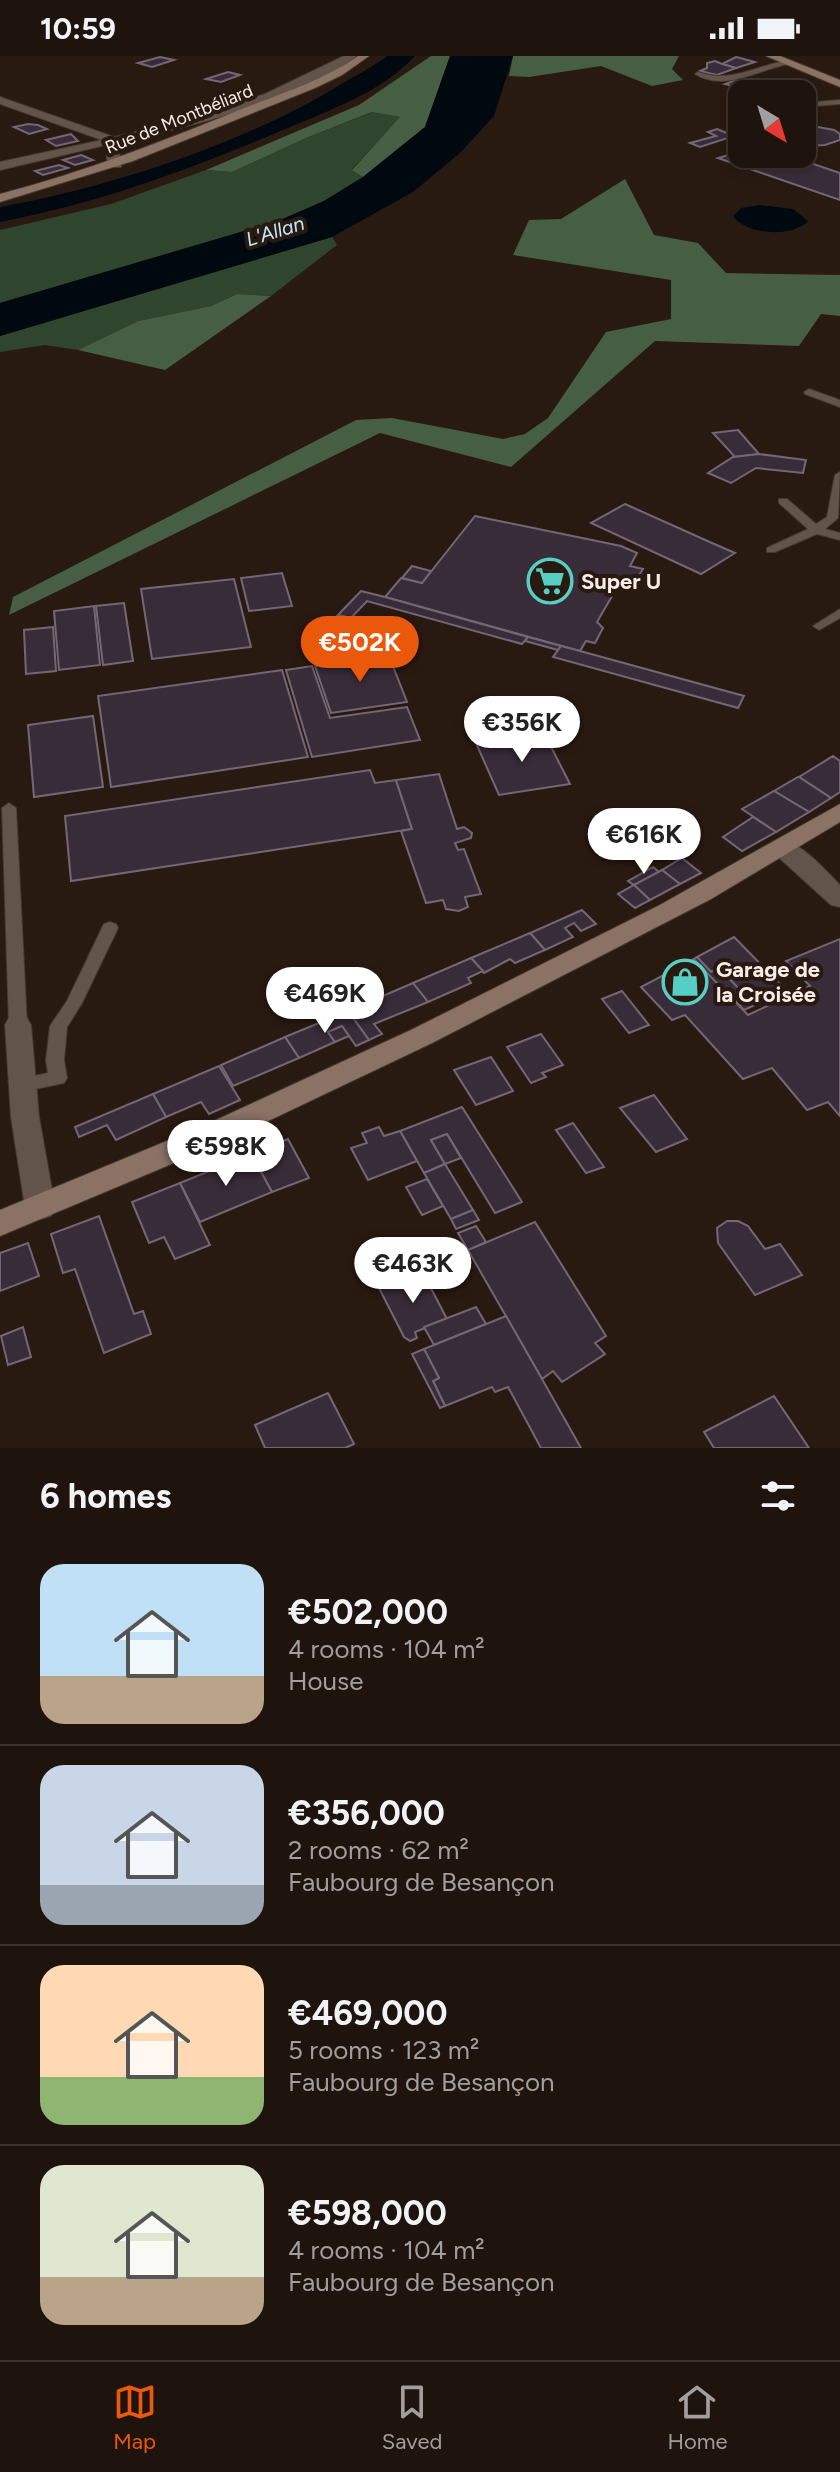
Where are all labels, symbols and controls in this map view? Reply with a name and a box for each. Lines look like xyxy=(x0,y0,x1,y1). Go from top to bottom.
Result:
text: 10:59 xyxy=(40,10,116,47)
street label: Rue de Montbéliard xyxy=(102,79,256,159)
north arrow xyxy=(728,80,816,168)
map controls xyxy=(728,80,816,168)
water label: L'Allan xyxy=(243,211,307,251)
supermarket icon: Super U xyxy=(526,557,574,605)
place label: Super U xyxy=(581,568,661,595)
pin: €502K xyxy=(304,616,416,684)
text: €502K xyxy=(319,626,401,658)
pin: €356K xyxy=(466,696,578,764)
text: €356K xyxy=(482,706,562,738)
pin: €616K xyxy=(588,808,700,876)
text: €616K xyxy=(606,818,682,850)
place label: Garage de la Croisée xyxy=(716,956,820,1008)
shop icon: Garage de la Croisée xyxy=(661,958,709,1006)
pin: €469K xyxy=(269,967,381,1035)
text: €469K xyxy=(284,977,366,1009)
pin: €598K xyxy=(170,1120,282,1188)
text: €598K xyxy=(185,1130,267,1162)
pin: €463K xyxy=(357,1237,469,1305)
text: €463K xyxy=(372,1247,454,1279)
icon: filters xyxy=(756,1474,800,1518)
text: 6 homes xyxy=(40,1476,171,1517)
text: €502,000 xyxy=(288,1592,448,1633)
icon: home xyxy=(104,1596,200,1692)
text: 4 rooms · 104 m² xyxy=(288,1633,485,1665)
text: House xyxy=(288,1665,363,1697)
text: €356,000 xyxy=(288,1793,445,1834)
icon: home xyxy=(104,1797,200,1893)
text: 2 rooms · 62 m² xyxy=(288,1834,469,1866)
text: Faubourg de Besançon xyxy=(288,1866,555,1898)
text: €469,000 xyxy=(288,1993,447,2034)
icon: home xyxy=(104,1997,200,2093)
text: 5 rooms · 123 m² xyxy=(288,2034,479,2066)
text: Faubourg de Besançon xyxy=(288,2066,555,2098)
text: €598,000 xyxy=(288,2193,447,2234)
icon: home xyxy=(104,2197,200,2293)
text: 4 rooms · 104 m² xyxy=(288,2234,485,2266)
text: Faubourg de Besançon xyxy=(288,2266,555,2298)
tab: Map xyxy=(113,2380,157,2455)
tab: Saved xyxy=(382,2380,442,2455)
tab: Home xyxy=(667,2380,727,2455)

